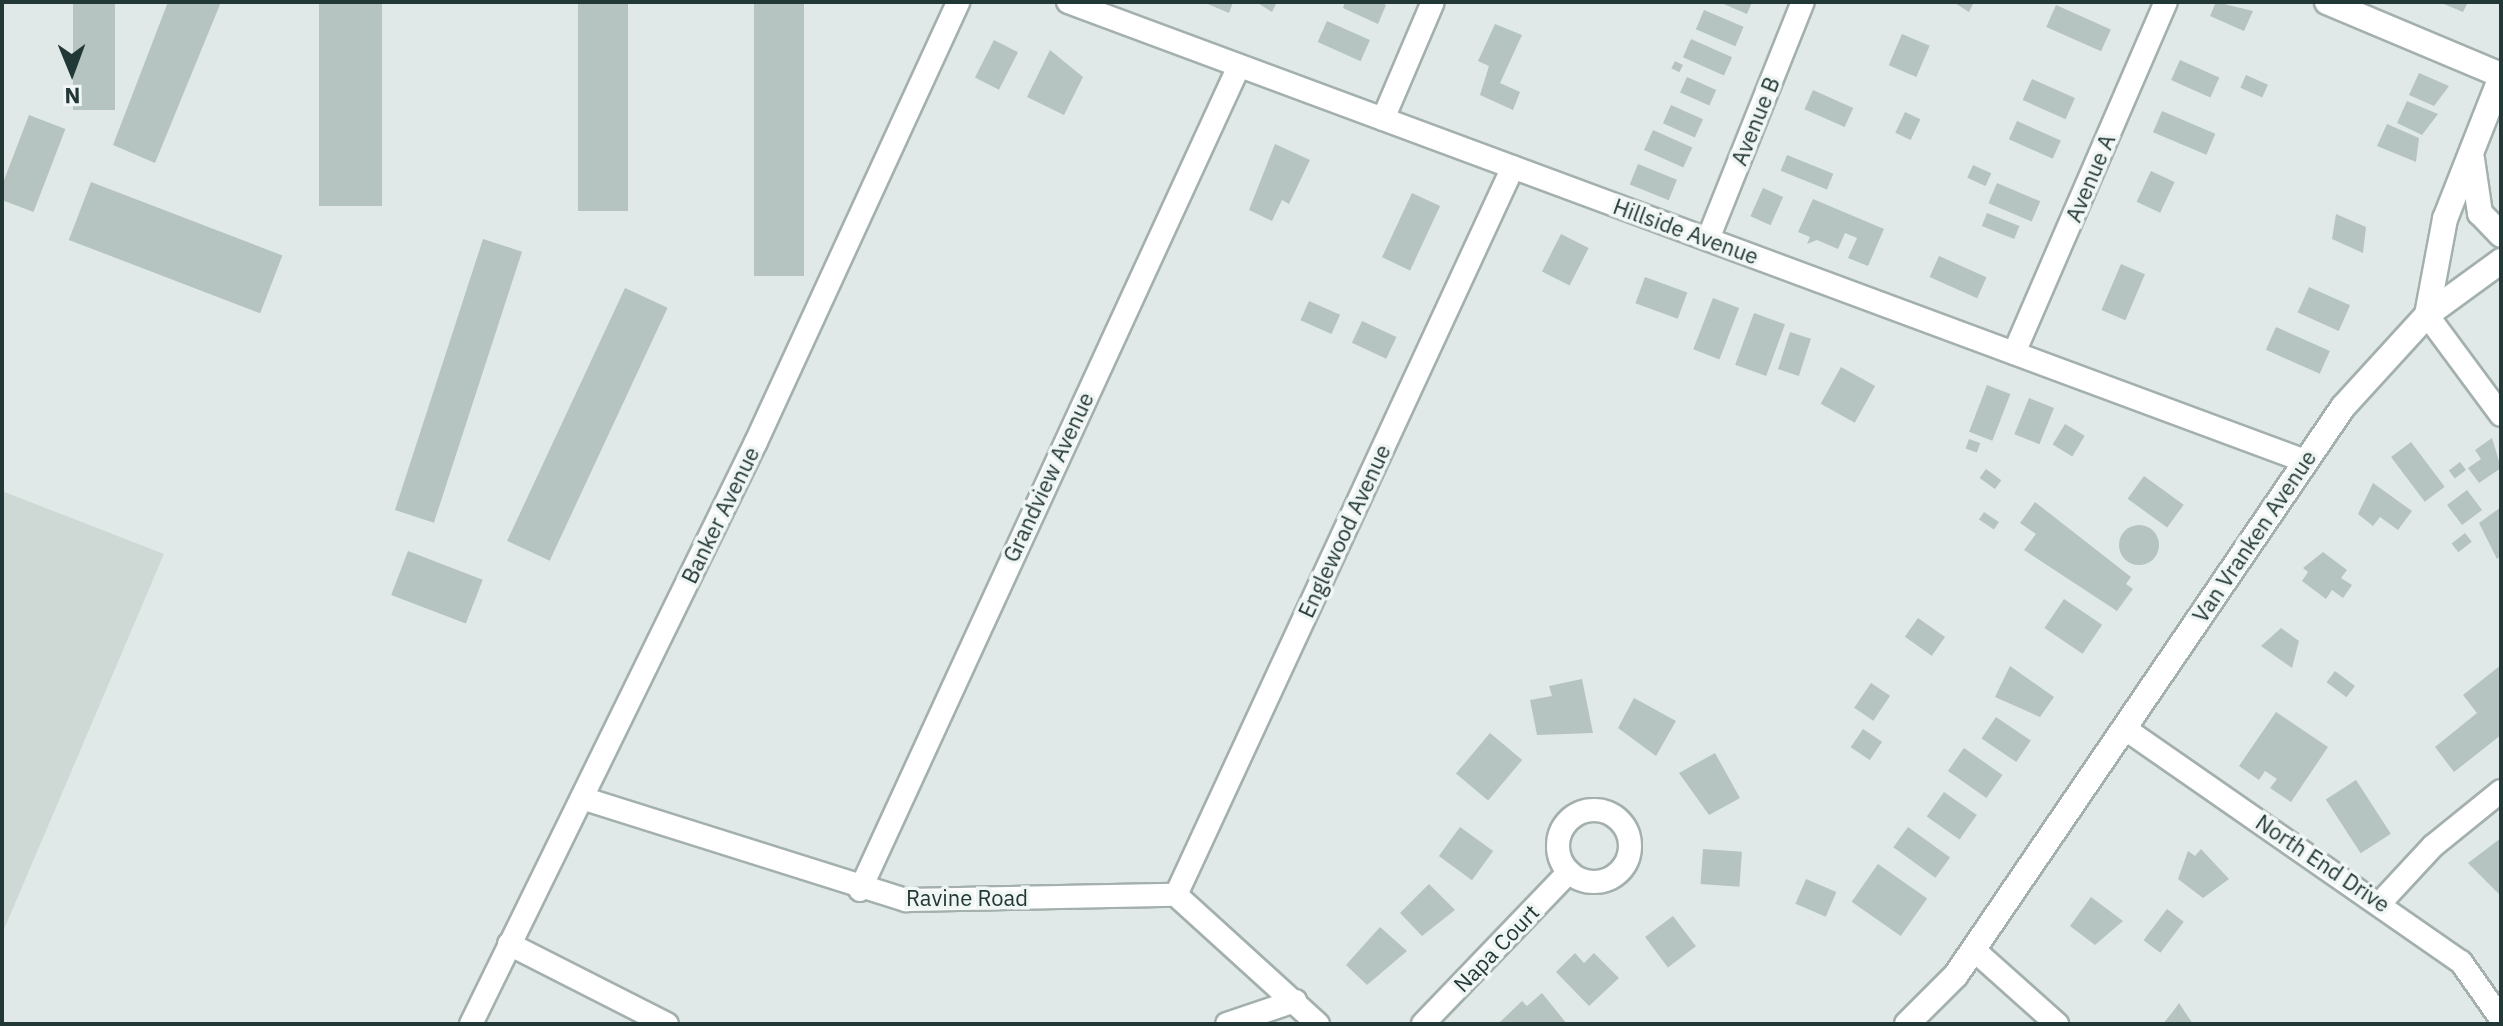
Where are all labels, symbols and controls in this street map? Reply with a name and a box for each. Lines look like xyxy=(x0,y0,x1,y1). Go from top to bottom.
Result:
north arrow xyxy=(32,32,112,112)
street label: Avenue B xyxy=(1725,73,1785,169)
text: N xyxy=(64,82,81,111)
street label: Avenue A xyxy=(2060,130,2120,226)
street label: Hillside Avenue xyxy=(1610,192,1762,270)
street label: Grandview Avenue xyxy=(997,388,1099,566)
street label: Englewood Avenue xyxy=(1292,440,1396,622)
street label: Banker Avenue xyxy=(676,442,764,588)
street label: Van Vranken Avenue xyxy=(2187,445,2321,627)
street label: North End Drive xyxy=(2251,809,2395,917)
street label: Ravine Road xyxy=(906,885,1028,911)
street label: Napa Court xyxy=(1448,899,1544,997)

